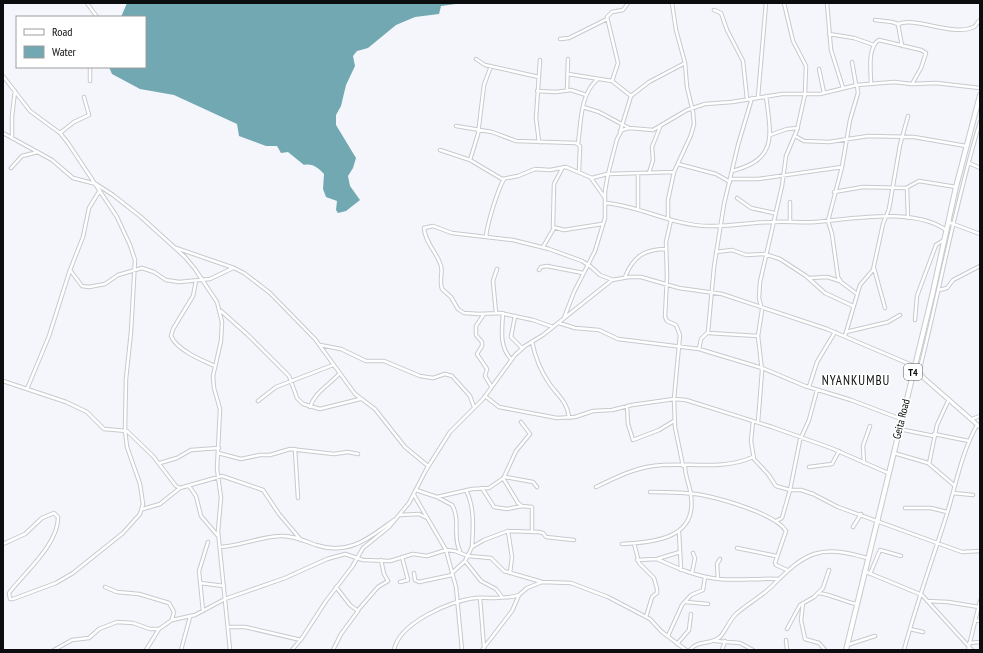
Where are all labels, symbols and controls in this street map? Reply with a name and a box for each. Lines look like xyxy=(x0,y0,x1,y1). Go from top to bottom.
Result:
legend xyxy=(16,16,146,68)
text: Road xyxy=(52,24,72,39)
text: Water xyxy=(52,44,77,59)
road number: T4 xyxy=(904,364,922,380)
district label: NYANKUMBU xyxy=(822,372,890,389)
street label: Geita Road xyxy=(889,397,913,441)

